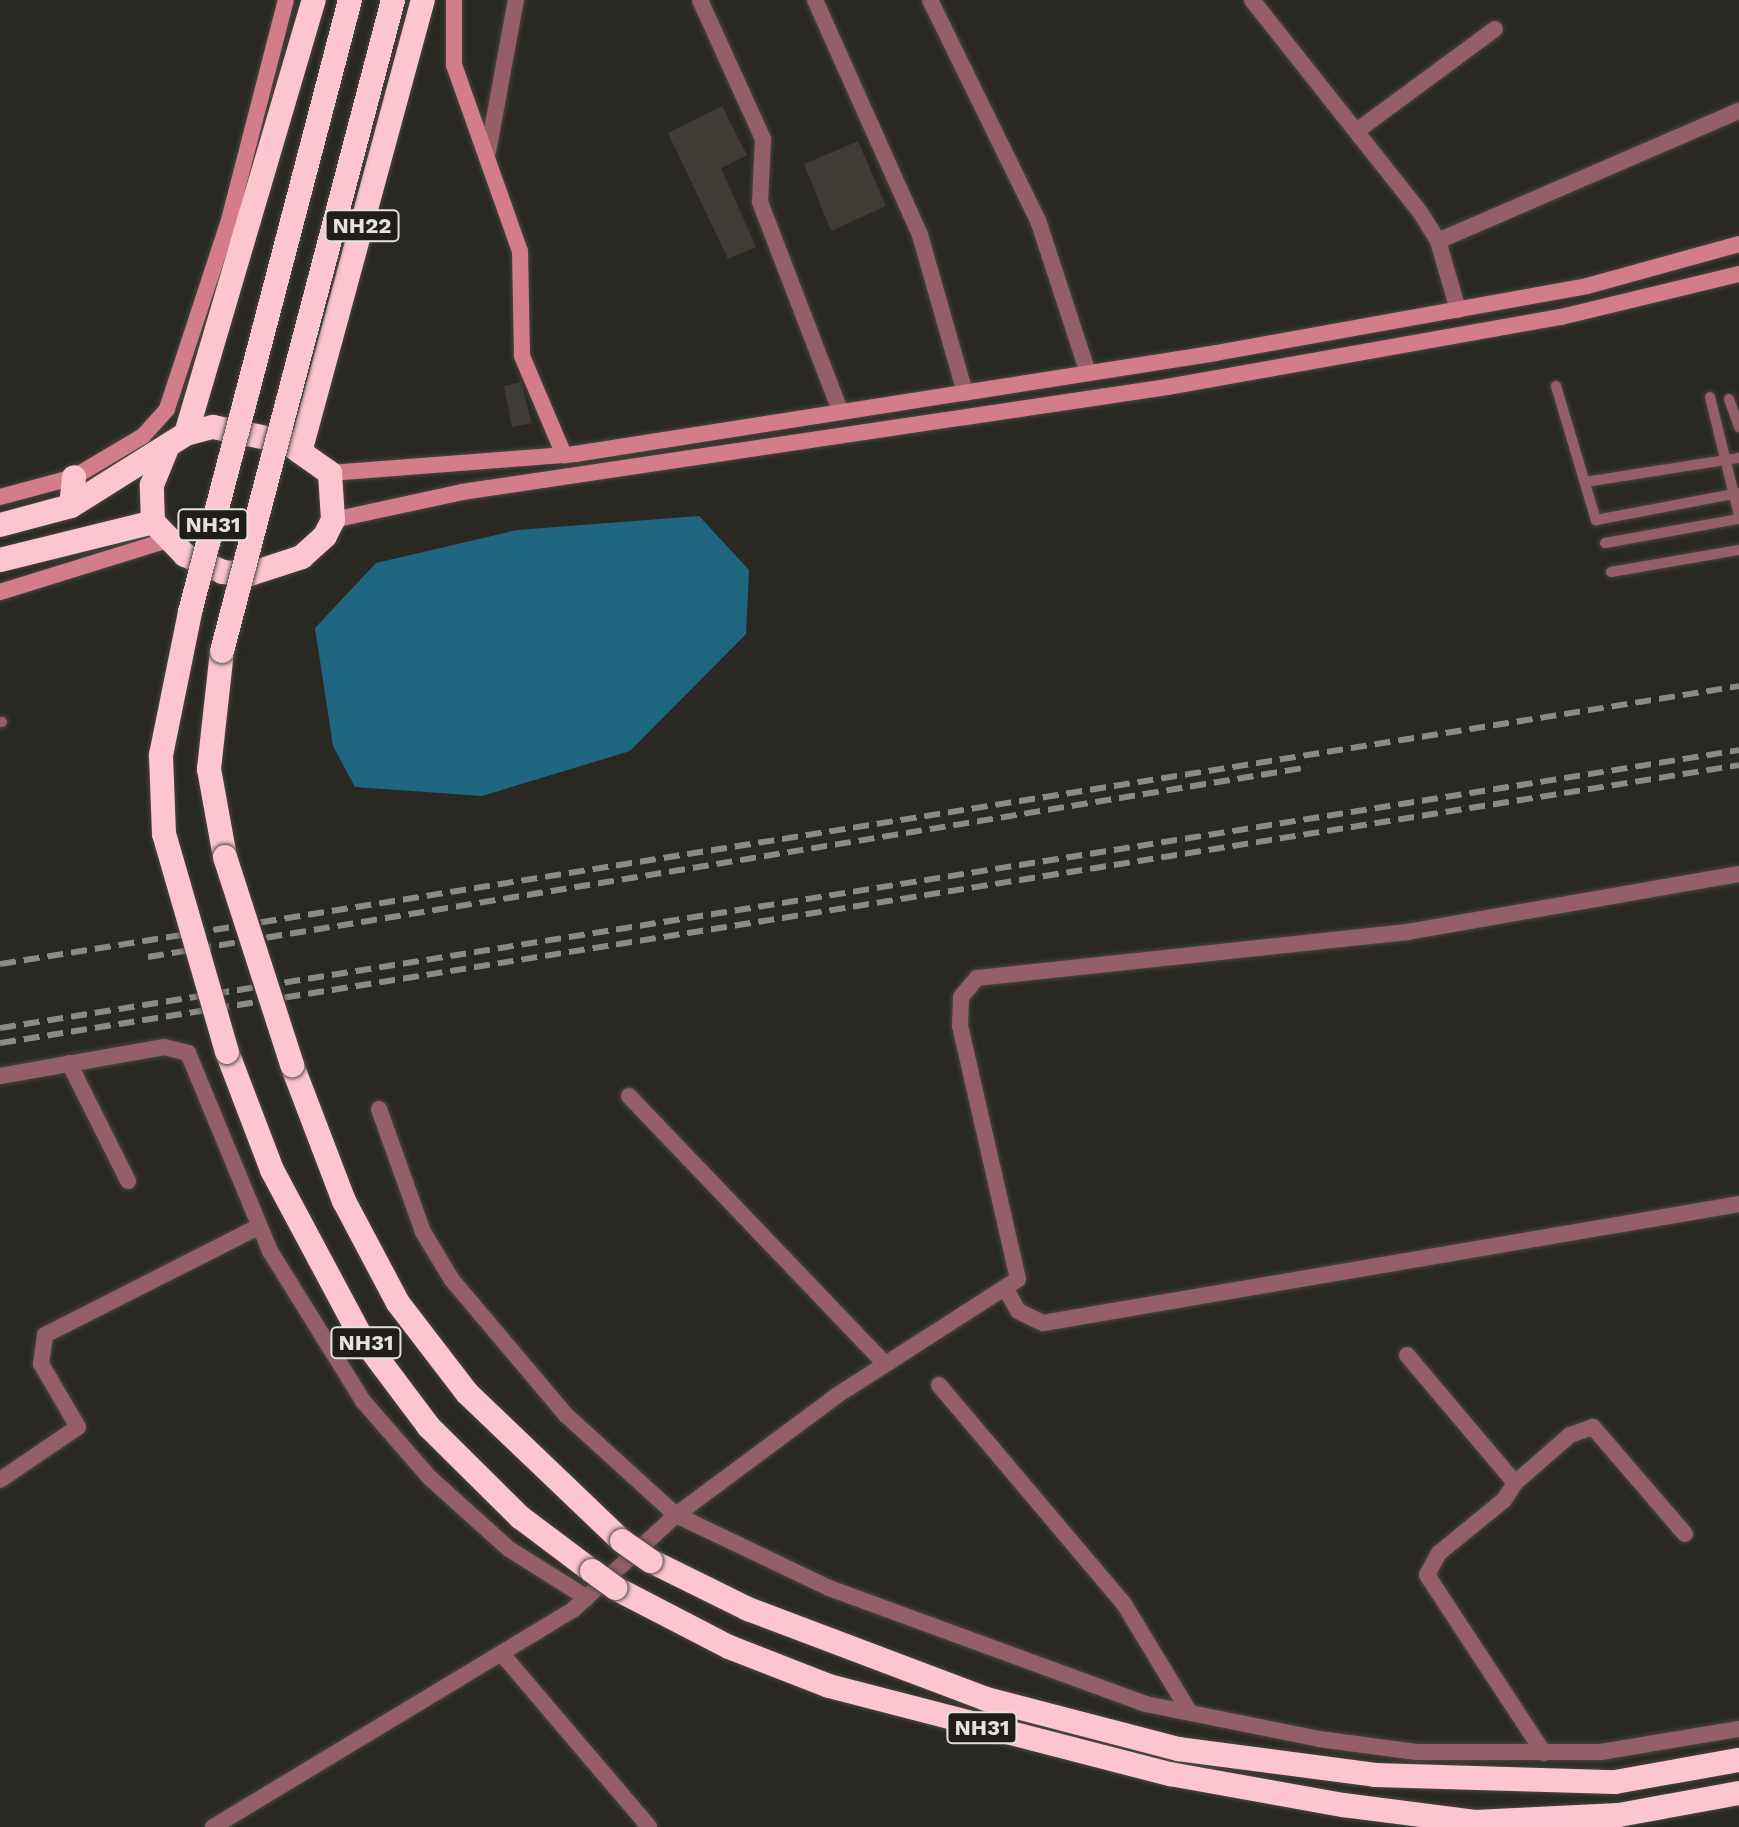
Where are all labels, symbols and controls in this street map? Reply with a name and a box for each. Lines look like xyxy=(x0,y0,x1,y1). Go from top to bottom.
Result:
road number: NH22 xyxy=(324,208,400,244)
road number: NH31 xyxy=(177,507,249,543)
road number: NH31 xyxy=(330,1325,402,1361)
road number: NH31 xyxy=(946,1710,1018,1746)

